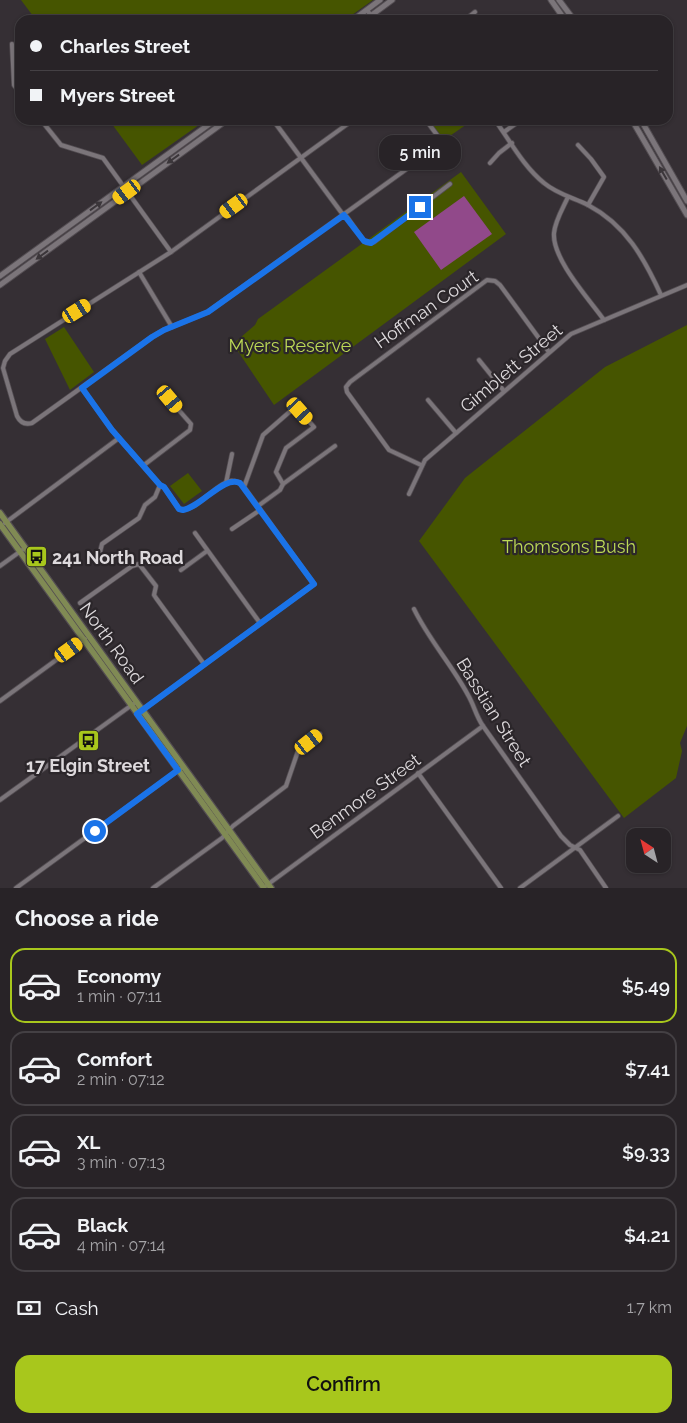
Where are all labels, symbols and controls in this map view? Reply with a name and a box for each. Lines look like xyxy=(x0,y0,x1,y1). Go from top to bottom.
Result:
text: Charles Street xyxy=(60,35,190,57)
text: Myers Street xyxy=(60,84,175,106)
callout: 5 min xyxy=(379,134,461,170)
text: 5 min xyxy=(399,143,441,162)
one-way arrow xyxy=(167,154,180,164)
one-way arrow xyxy=(658,166,667,180)
car xyxy=(110,177,143,207)
car xyxy=(217,191,250,221)
route end xyxy=(409,196,431,218)
one-way arrow xyxy=(89,201,102,212)
one-way arrow xyxy=(36,249,49,260)
street label: Hoffman Court xyxy=(370,265,482,353)
car xyxy=(60,297,93,325)
street label: Gimblett Street xyxy=(456,319,566,417)
park label: Myers Reserve xyxy=(229,335,352,356)
car xyxy=(154,383,185,415)
car xyxy=(284,395,315,427)
park label: Thomsons Bush xyxy=(502,536,636,557)
bus stop icon: 241 North Road xyxy=(24,545,48,569)
place label: 241 North Road xyxy=(52,547,184,568)
street label: North Road xyxy=(76,598,148,688)
car xyxy=(52,635,85,665)
street label: Basstian Street xyxy=(452,654,536,770)
car xyxy=(292,727,325,757)
bus stop icon: 17 Elgin Street xyxy=(76,728,100,752)
street label: Benmore Street xyxy=(306,749,424,843)
place label: 17 Elgin Street xyxy=(26,755,150,776)
route start xyxy=(84,820,106,842)
north arrow xyxy=(626,828,671,872)
map controls xyxy=(626,828,671,873)
text: Choose a ride xyxy=(15,905,159,931)
icon: car xyxy=(17,963,62,1008)
text: Economy xyxy=(77,965,161,987)
text: $5.49 xyxy=(622,975,670,997)
text: 1 min · 07:11 xyxy=(77,987,162,1006)
icon: car xyxy=(17,1046,62,1091)
text: Comfort xyxy=(77,1048,152,1070)
text: $7.41 xyxy=(625,1058,670,1080)
text: 2 min · 07:12 xyxy=(77,1070,165,1089)
icon: car xyxy=(17,1129,62,1174)
text: XL xyxy=(77,1131,100,1153)
text: $9.33 xyxy=(622,1141,670,1163)
text: 3 min · 07:13 xyxy=(77,1153,165,1172)
icon: car xyxy=(17,1212,62,1257)
text: Black xyxy=(77,1214,128,1236)
text: $4.21 xyxy=(624,1224,670,1246)
text: 4 min · 07:14 xyxy=(77,1236,165,1255)
icon: cash xyxy=(15,1294,43,1322)
text: Cash xyxy=(55,1297,99,1319)
text: 1.7 km xyxy=(627,1298,672,1317)
button: Confirm xyxy=(15,1355,672,1413)

